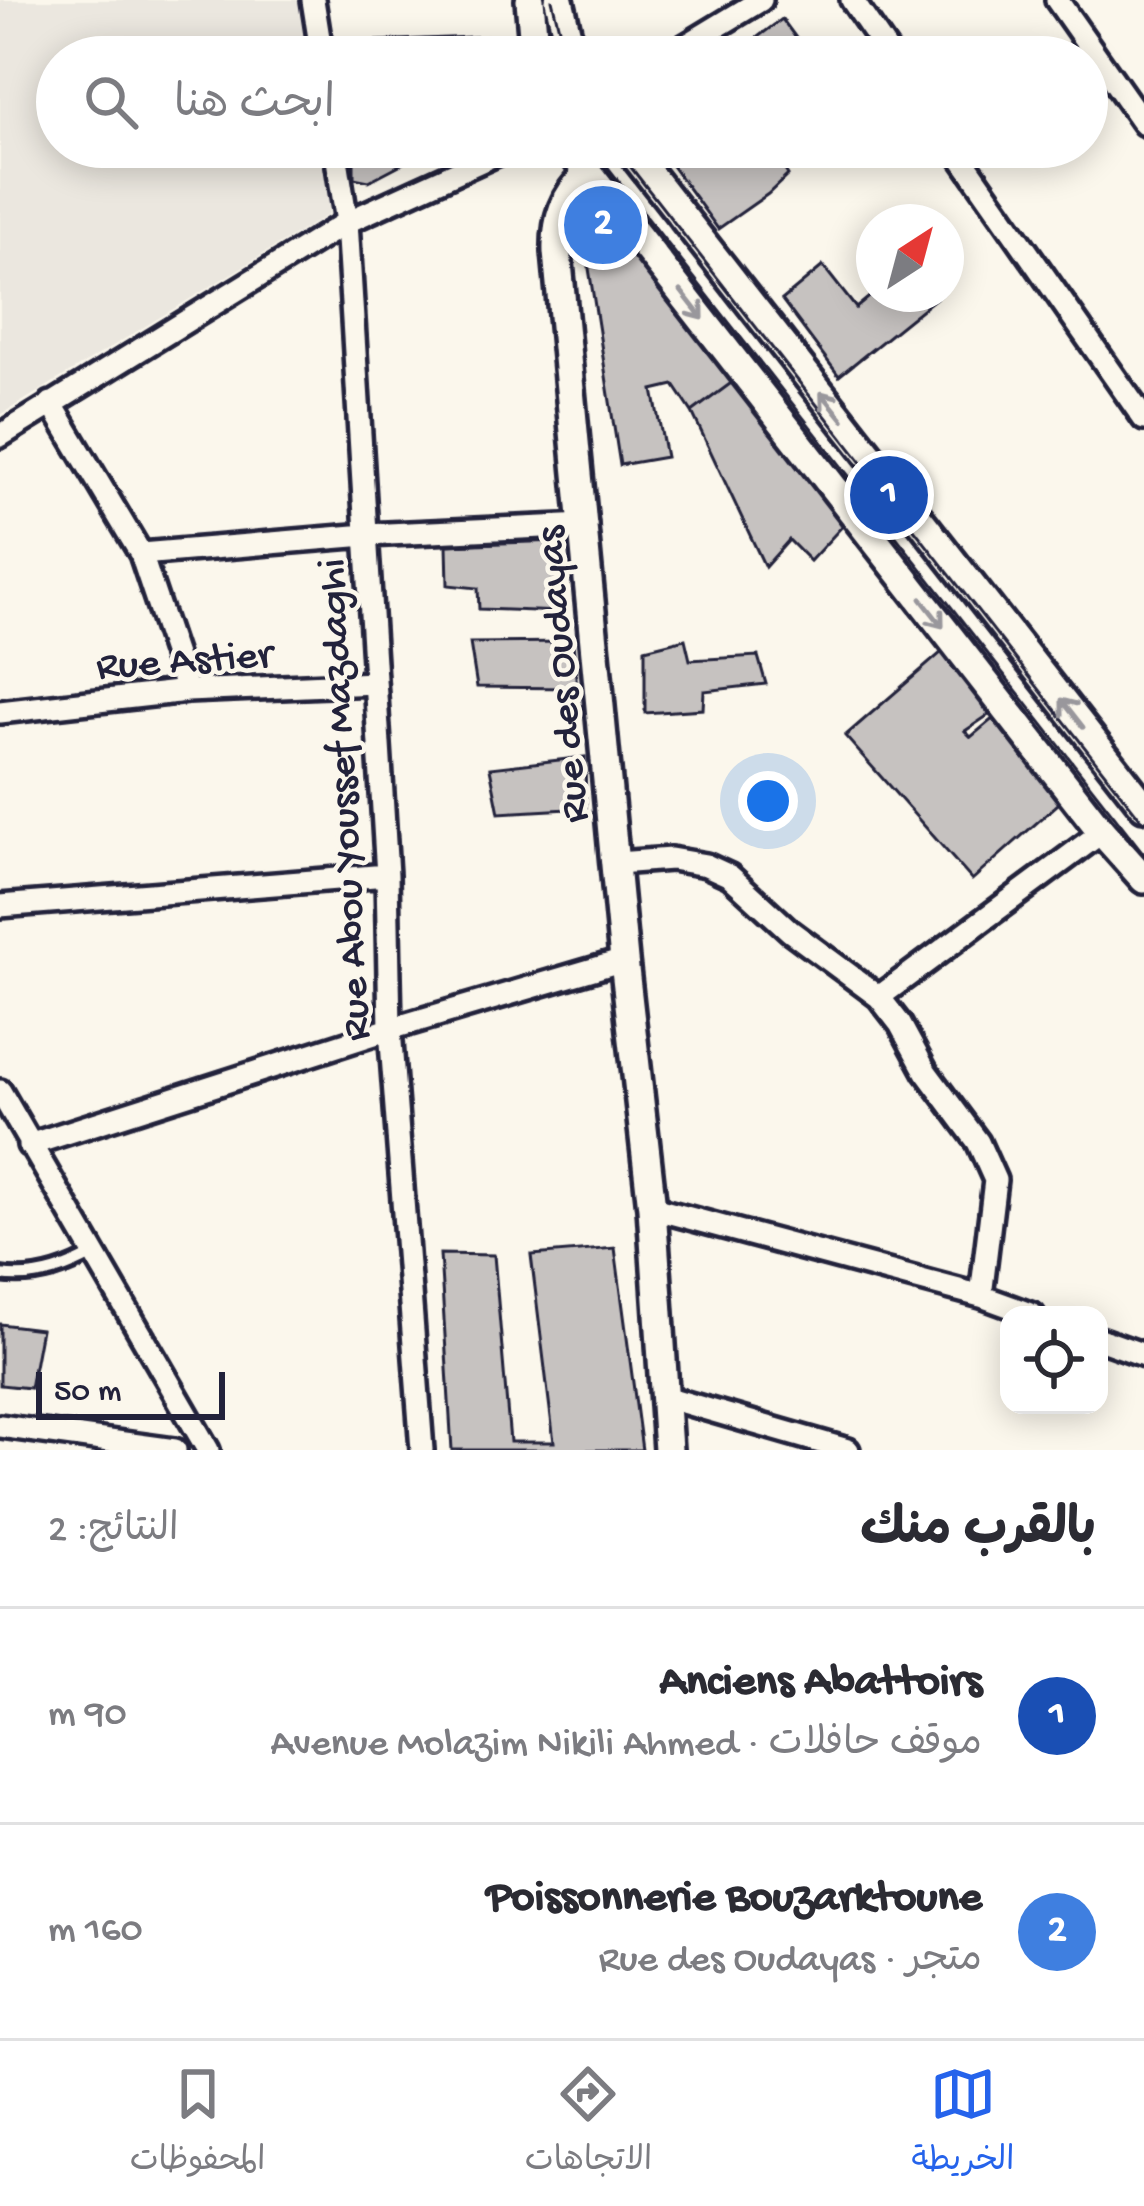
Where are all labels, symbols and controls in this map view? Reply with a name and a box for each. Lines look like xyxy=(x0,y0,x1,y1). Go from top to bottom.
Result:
search box xyxy=(36,36,1108,168)
icon: search xyxy=(78,69,144,135)
text: ابحث هنا xyxy=(174,80,335,133)
pin: 2 xyxy=(564,180,642,270)
north arrow xyxy=(856,204,964,312)
one-way arrow xyxy=(678,289,705,321)
one-way arrow xyxy=(819,391,846,423)
pin: 1 xyxy=(850,450,928,540)
street label: Rue des Oudayas xyxy=(528,523,603,825)
street label: Rue Abou Youssef Mazdaghi xyxy=(310,557,385,1042)
one-way arrow xyxy=(918,596,945,628)
street label: Rue Astier xyxy=(95,633,277,694)
one-way arrow xyxy=(1059,698,1086,730)
your location xyxy=(738,771,798,831)
map controls xyxy=(1000,1306,1108,1414)
button: locate xyxy=(1000,1306,1108,1414)
scale bar xyxy=(36,1366,225,1419)
text: 50 m xyxy=(54,1374,121,1412)
text: بالقرب منك xyxy=(860,1503,1096,1563)
text: النتائج: 2 xyxy=(48,1509,179,1555)
text: Anciens Abattoirs xyxy=(660,1657,982,1710)
text: 90 m xyxy=(48,1693,127,1739)
text: 1 xyxy=(1049,1693,1065,1739)
text: موقف حافلات · Avenue Molazim Nikili Ahmed xyxy=(270,1723,982,1769)
text: Poissonnerie Bouzarktoune xyxy=(486,1873,982,1926)
text: 160 m xyxy=(48,1909,143,1955)
text: 2 xyxy=(1047,1909,1067,1955)
text: متجر · Rue des Oudayas xyxy=(599,1939,982,1985)
tab: المحفوظات xyxy=(130,2061,266,2187)
tab: الاتجاهات xyxy=(525,2061,652,2187)
tab: الخريطة xyxy=(911,2061,1014,2187)

